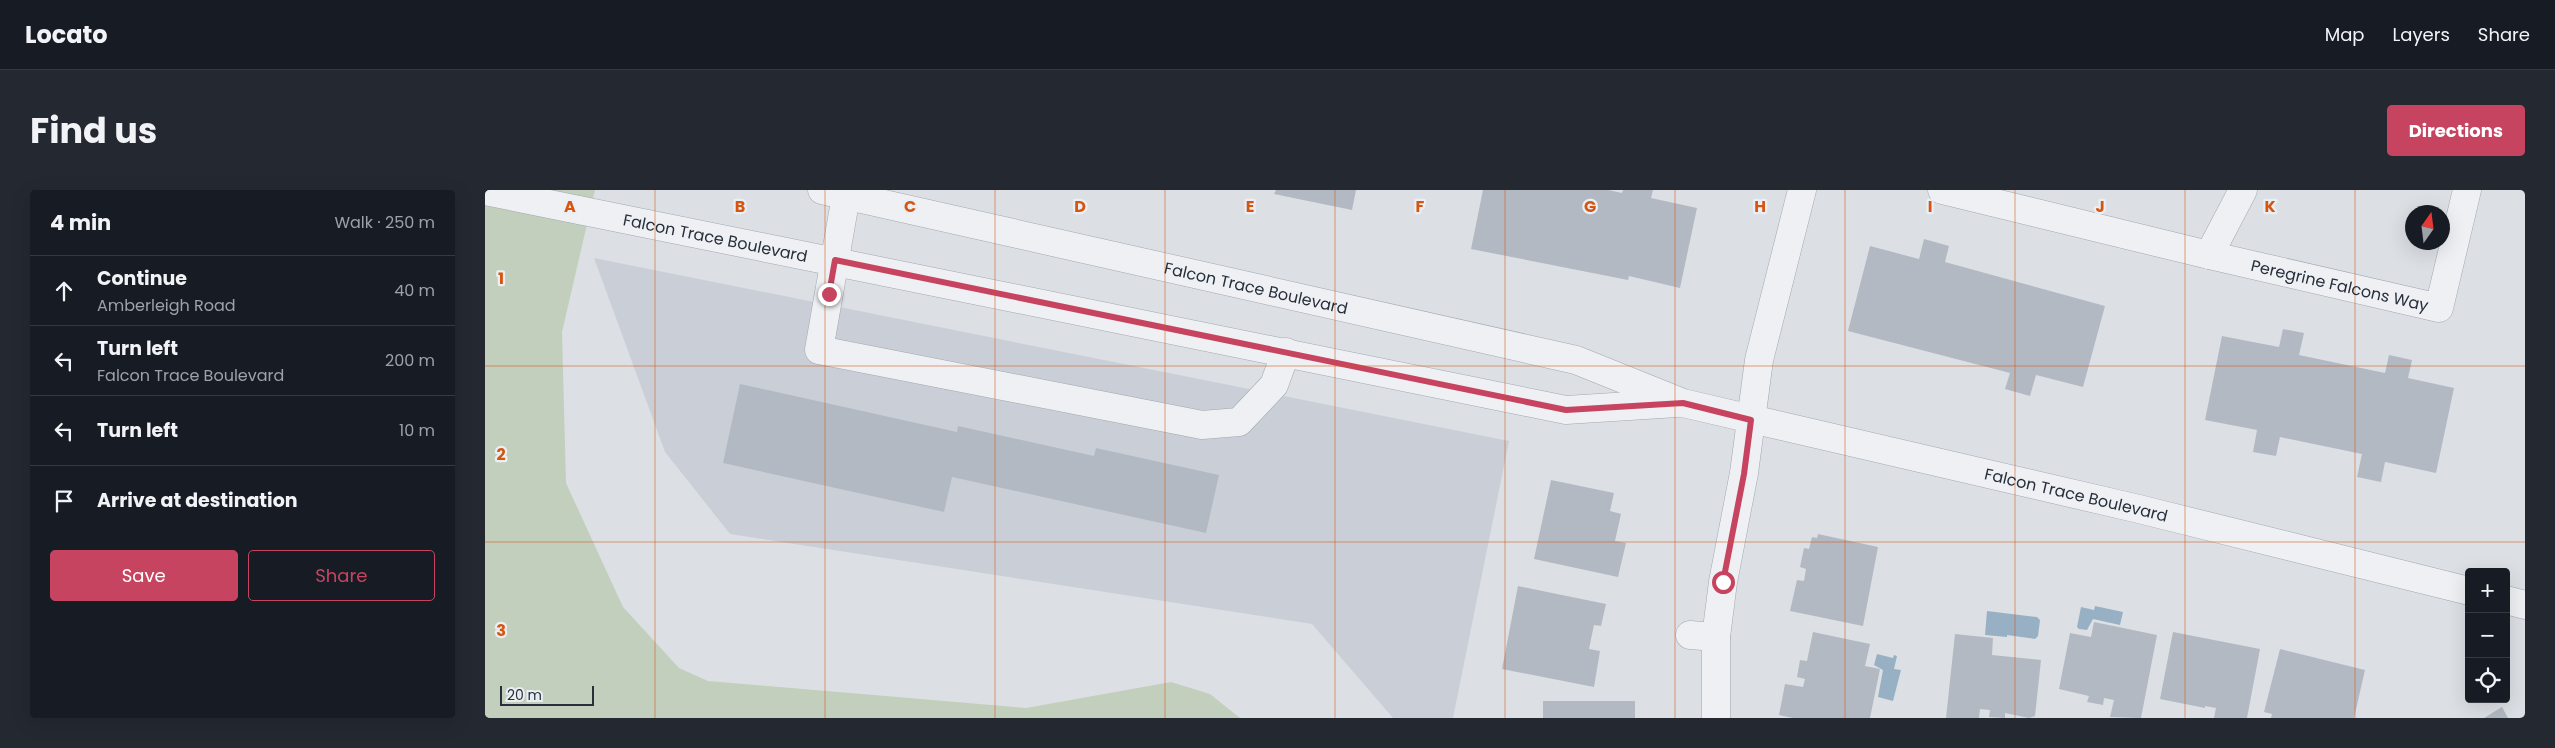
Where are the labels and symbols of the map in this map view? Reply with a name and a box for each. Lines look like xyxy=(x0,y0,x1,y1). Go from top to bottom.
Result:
text: A xyxy=(564,195,576,218)
text: B xyxy=(735,195,745,218)
text: C xyxy=(904,195,916,218)
text: D xyxy=(1074,195,1086,218)
text: E xyxy=(1246,195,1254,218)
text: F xyxy=(1416,195,1425,218)
text: G xyxy=(1584,195,1596,218)
text: H xyxy=(1754,195,1766,218)
text: I xyxy=(1928,195,1932,218)
text: J xyxy=(2095,195,2105,218)
text: K xyxy=(2264,195,2276,218)
north arrow xyxy=(2405,205,2450,250)
street label: Falcon Trace Boulevard xyxy=(621,208,809,268)
street label: Peregrine Falcons Way xyxy=(2249,254,2431,317)
street label: Falcon Trace Boulevard xyxy=(1162,257,1350,320)
text: 1 xyxy=(498,267,504,290)
route end xyxy=(818,283,841,306)
text: 2 xyxy=(496,443,506,466)
street label: Falcon Trace Boulevard xyxy=(1982,462,2170,528)
route start xyxy=(1712,571,1735,594)
text: 3 xyxy=(496,619,506,642)
scale bar xyxy=(500,683,594,706)

